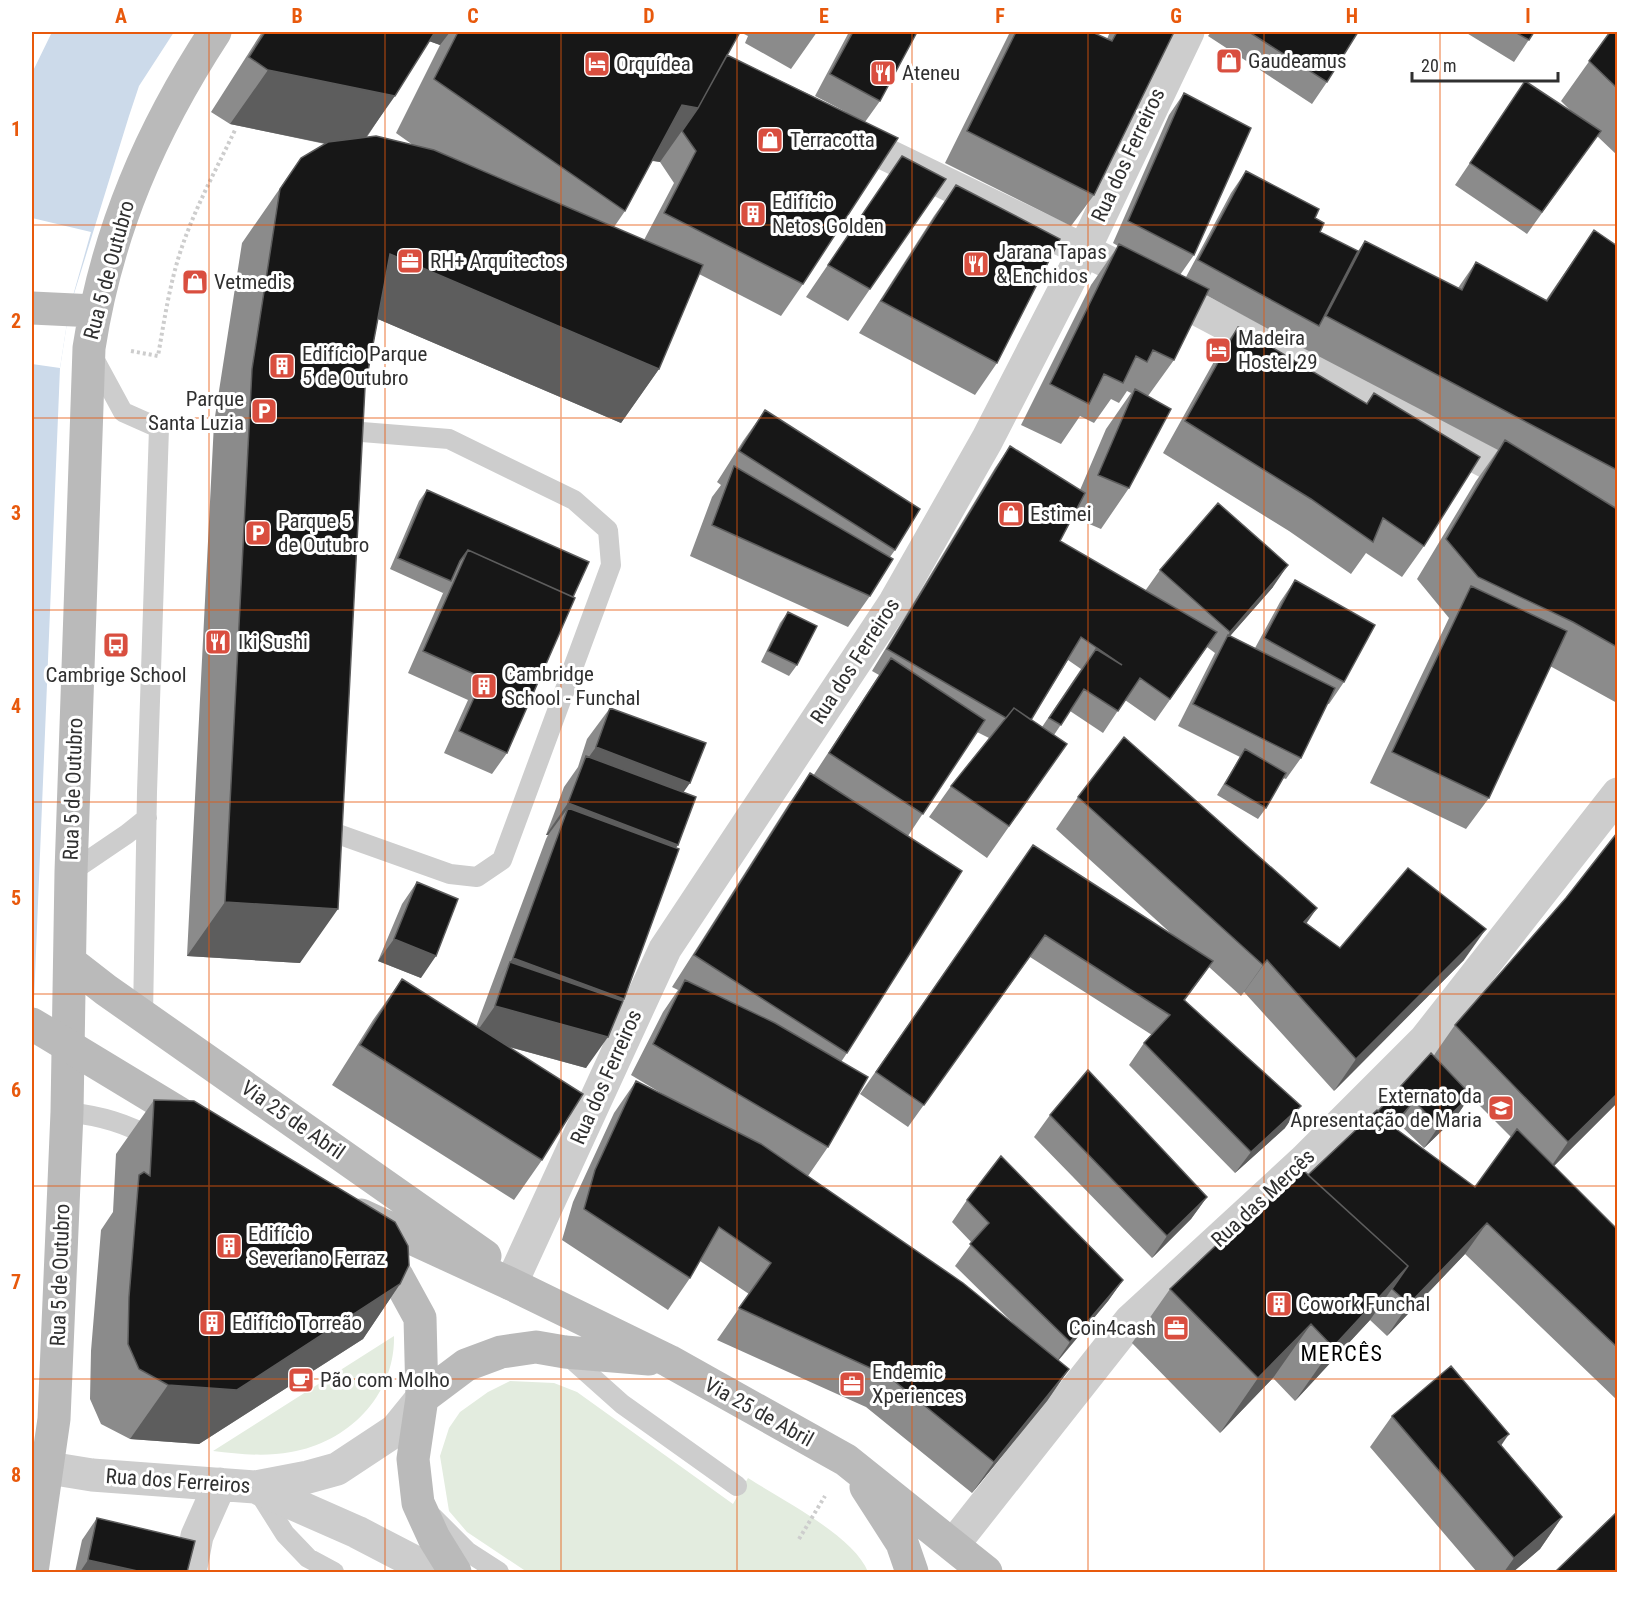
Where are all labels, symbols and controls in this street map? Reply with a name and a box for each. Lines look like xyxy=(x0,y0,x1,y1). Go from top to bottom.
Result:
text: A xyxy=(115,4,127,28)
text: B xyxy=(291,4,303,28)
text: C xyxy=(467,4,479,28)
text: D xyxy=(643,4,655,28)
text: E xyxy=(819,4,829,28)
text: F xyxy=(995,4,1005,28)
text: G xyxy=(1170,4,1182,28)
text: H xyxy=(1346,4,1358,28)
text: I xyxy=(1525,4,1531,28)
scale bar xyxy=(1412,45,1558,83)
shop icon: Gaudeamus xyxy=(1214,46,1244,76)
hotel icon: Orquídea xyxy=(582,49,612,79)
place label: Gaudeamus xyxy=(1248,49,1346,73)
place label: Orquídea xyxy=(616,52,691,76)
text: 20 m xyxy=(1421,55,1456,76)
restaurant icon: Ateneu xyxy=(868,58,898,88)
place label: Ateneu xyxy=(902,61,960,85)
street label: Rua dos Ferreiros xyxy=(1087,84,1169,226)
text: 1 xyxy=(11,117,21,141)
shop icon: Terracotta xyxy=(755,125,785,155)
place label: Terracotta xyxy=(790,128,875,152)
place label: Edifício Netos Golden xyxy=(772,190,884,238)
street label: Rua 5 de Outubro xyxy=(79,198,139,342)
building icon: Edifício Netos Golden xyxy=(738,199,768,229)
place label: Jarana Tapas & Enchidos xyxy=(996,240,1107,288)
office icon: RH+ Arquitectos xyxy=(395,246,425,276)
place label: RH+ Arquitectos xyxy=(430,249,565,273)
restaurant icon: Jarana Tapas & Enchidos xyxy=(961,249,991,279)
shop icon: Vetmedis xyxy=(180,267,210,297)
place label: Vetmedis xyxy=(214,270,292,294)
text: 2 xyxy=(11,309,21,333)
place label: Madeira Hostel 29 xyxy=(1238,326,1318,374)
hotel icon: Madeira Hostel 29 xyxy=(1203,335,1233,365)
place label: Edifício Parque 5 de Outubro xyxy=(302,342,427,390)
building icon: Edifício Parque 5 de Outubro xyxy=(267,351,297,381)
place label: Parque Santa Luzia xyxy=(148,387,244,435)
parking icon: Parque Santa Luzia xyxy=(249,396,279,426)
shop icon: Estimei xyxy=(996,499,1026,529)
text: 3 xyxy=(11,501,21,525)
place label: Estimei xyxy=(1030,502,1092,526)
place label: Parque 5 de Outubro xyxy=(278,509,369,557)
parking icon: Parque 5 de Outubro xyxy=(243,518,273,548)
street label: Rua dos Ferreiros xyxy=(805,594,905,728)
restaurant icon: Iki Sushi xyxy=(203,627,233,657)
bus stop icon: Cambrige School xyxy=(101,630,131,660)
place label: Iki Sushi xyxy=(238,630,308,654)
place label: Cambridge School - Funchal xyxy=(504,662,640,710)
place label: Cambrige School xyxy=(45,663,187,687)
building icon: Cambridge School - Funchal xyxy=(469,671,499,701)
text: 4 xyxy=(11,694,21,718)
street label: Rua 5 de Outubro xyxy=(59,717,87,861)
text: 5 xyxy=(11,886,21,910)
street label: Rua dos Ferreiros xyxy=(566,1006,646,1148)
street label: Via 25 de Abril xyxy=(237,1076,349,1164)
text: 6 xyxy=(11,1078,21,1102)
place label: Externato da Apresentação de Maria xyxy=(1290,1084,1482,1132)
school or university icon: Externato da Apresentação de Maria xyxy=(1486,1093,1516,1123)
street label: Rua das Mercês xyxy=(1207,1144,1319,1252)
street label: Rua 5 de Outubro xyxy=(46,1203,74,1347)
place label: Edifício Severiano Ferraz xyxy=(248,1222,386,1270)
building icon: Edifício Severiano Ferraz xyxy=(214,1231,244,1261)
text: 7 xyxy=(11,1270,21,1294)
building icon: Cowork Funchal xyxy=(1264,1289,1294,1319)
place label: Cowork Funchal xyxy=(1298,1292,1430,1316)
building icon: Edifício Torreão xyxy=(197,1308,227,1338)
place label: Edifício Torreão xyxy=(232,1311,362,1335)
office icon: Coin4cash xyxy=(1161,1313,1191,1343)
place label: Coin4cash xyxy=(1069,1316,1156,1340)
district label: MERCÊS xyxy=(1300,1341,1384,1366)
place label: Endemic Xperiences xyxy=(872,1360,964,1408)
cafe icon: Pão com Molho xyxy=(286,1365,316,1395)
place label: Pão com Molho xyxy=(320,1368,450,1392)
office icon: Endemic Xperiences xyxy=(837,1369,867,1399)
street label: Via 25 de Abril xyxy=(700,1372,818,1452)
text: 8 xyxy=(11,1463,21,1487)
street label: Rua dos Ferreiros xyxy=(105,1464,251,1498)

